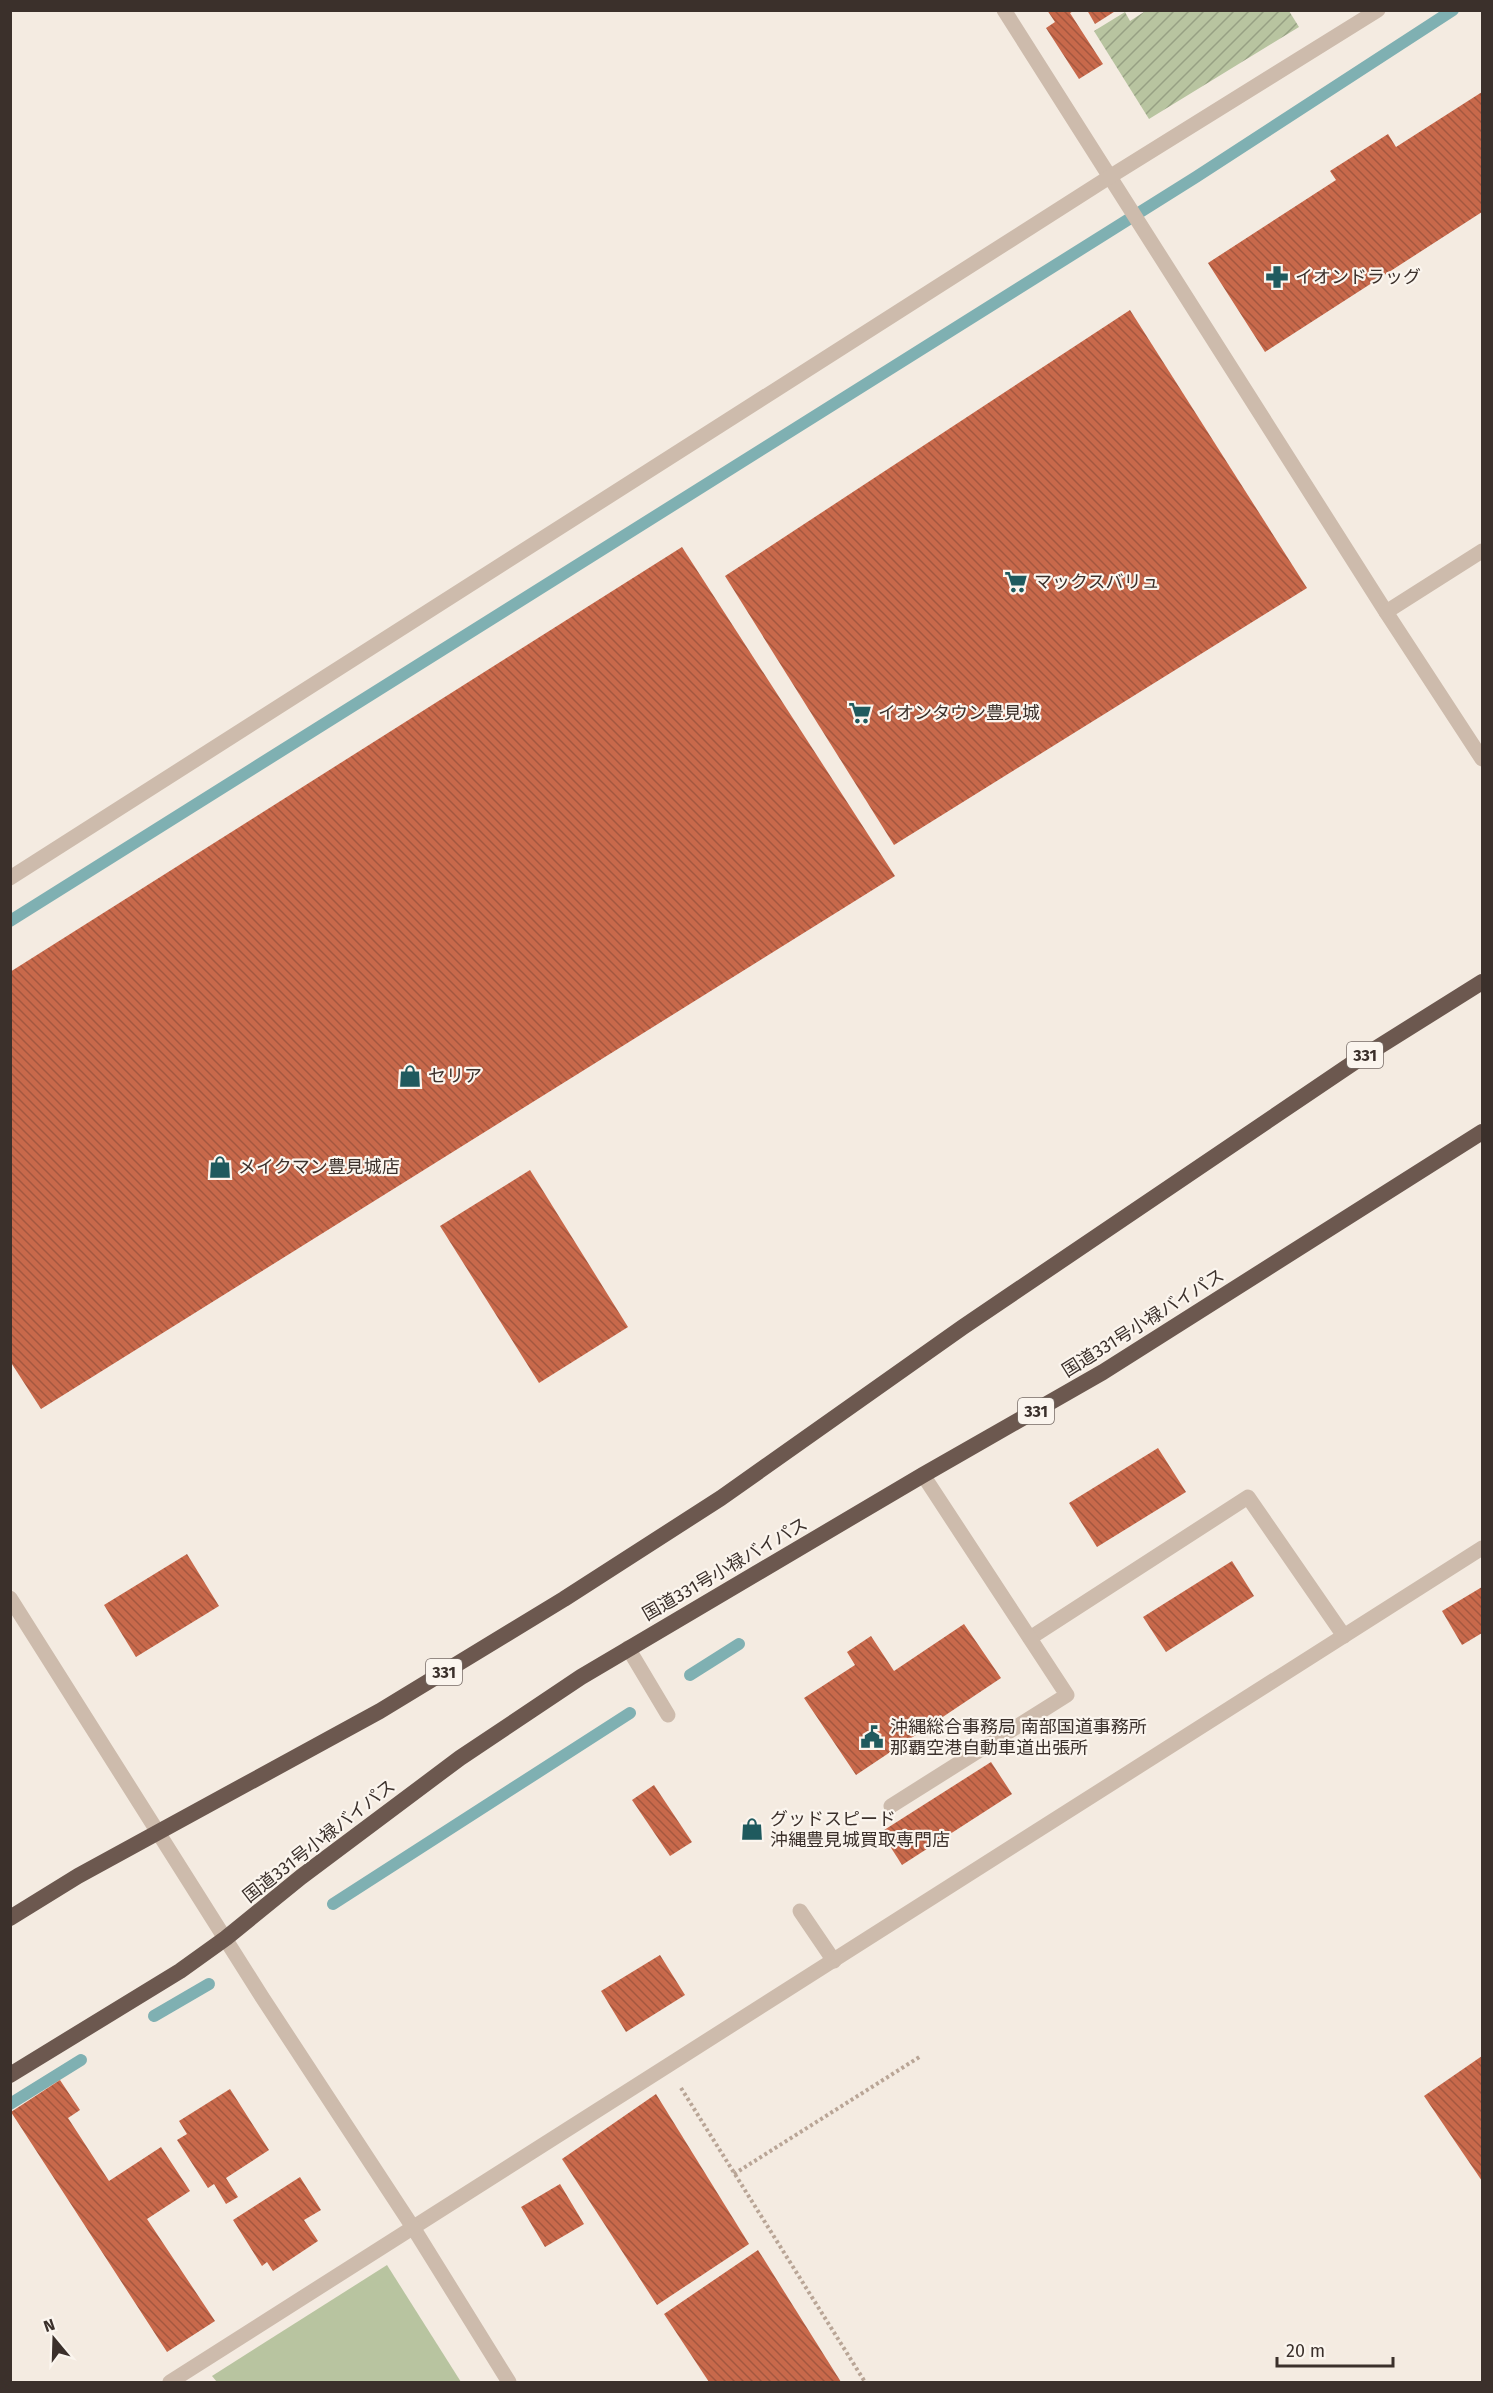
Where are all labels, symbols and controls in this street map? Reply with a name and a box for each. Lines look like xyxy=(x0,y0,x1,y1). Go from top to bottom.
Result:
pharmacy icon: イオンドラッグ xyxy=(1264,264,1290,290)
place label: イオンドラッグ xyxy=(1295,266,1421,288)
supermarket icon: マックスバリュ xyxy=(1003,569,1029,595)
place label: マックスバリュ xyxy=(1034,571,1159,593)
supermarket icon: イオンタウン豊見城 xyxy=(847,700,873,726)
place label: イオンタウン豊見城 xyxy=(878,702,1040,724)
road number: 331 xyxy=(1347,1042,1383,1068)
shop icon: セリア xyxy=(397,1063,423,1089)
place label: セリア xyxy=(428,1065,482,1087)
shop icon: メイクマン豊見城店 xyxy=(207,1154,233,1180)
place label: メイクマン豊見城店 xyxy=(238,1156,400,1178)
street label: 国道331号小禄バイパス xyxy=(1058,1264,1228,1382)
road number: 331 xyxy=(1018,1398,1054,1424)
street label: 国道331号小禄バイパス xyxy=(639,1513,811,1625)
road number: 331 xyxy=(426,1659,462,1685)
place label: 沖縄総合事務局 南部国道事務所 那覇空港自動車道出張所 xyxy=(890,1716,1147,1759)
public building icon: 沖縄総合事務局 南部国道事務所 那覇空港自動車道出張所 xyxy=(859,1724,885,1750)
street label: 国道331号小禄バイパス xyxy=(239,1775,399,1907)
place label: グッドスピード 沖縄豊見城買取専門店 xyxy=(770,1808,950,1851)
shop icon: グッドスピード 沖縄豊見城買取専門店 xyxy=(739,1816,765,1842)
north arrow xyxy=(24,2309,84,2369)
text: N xyxy=(41,2315,57,2336)
scale bar xyxy=(1277,2330,1392,2368)
text: 20 m xyxy=(1286,2340,1325,2362)

